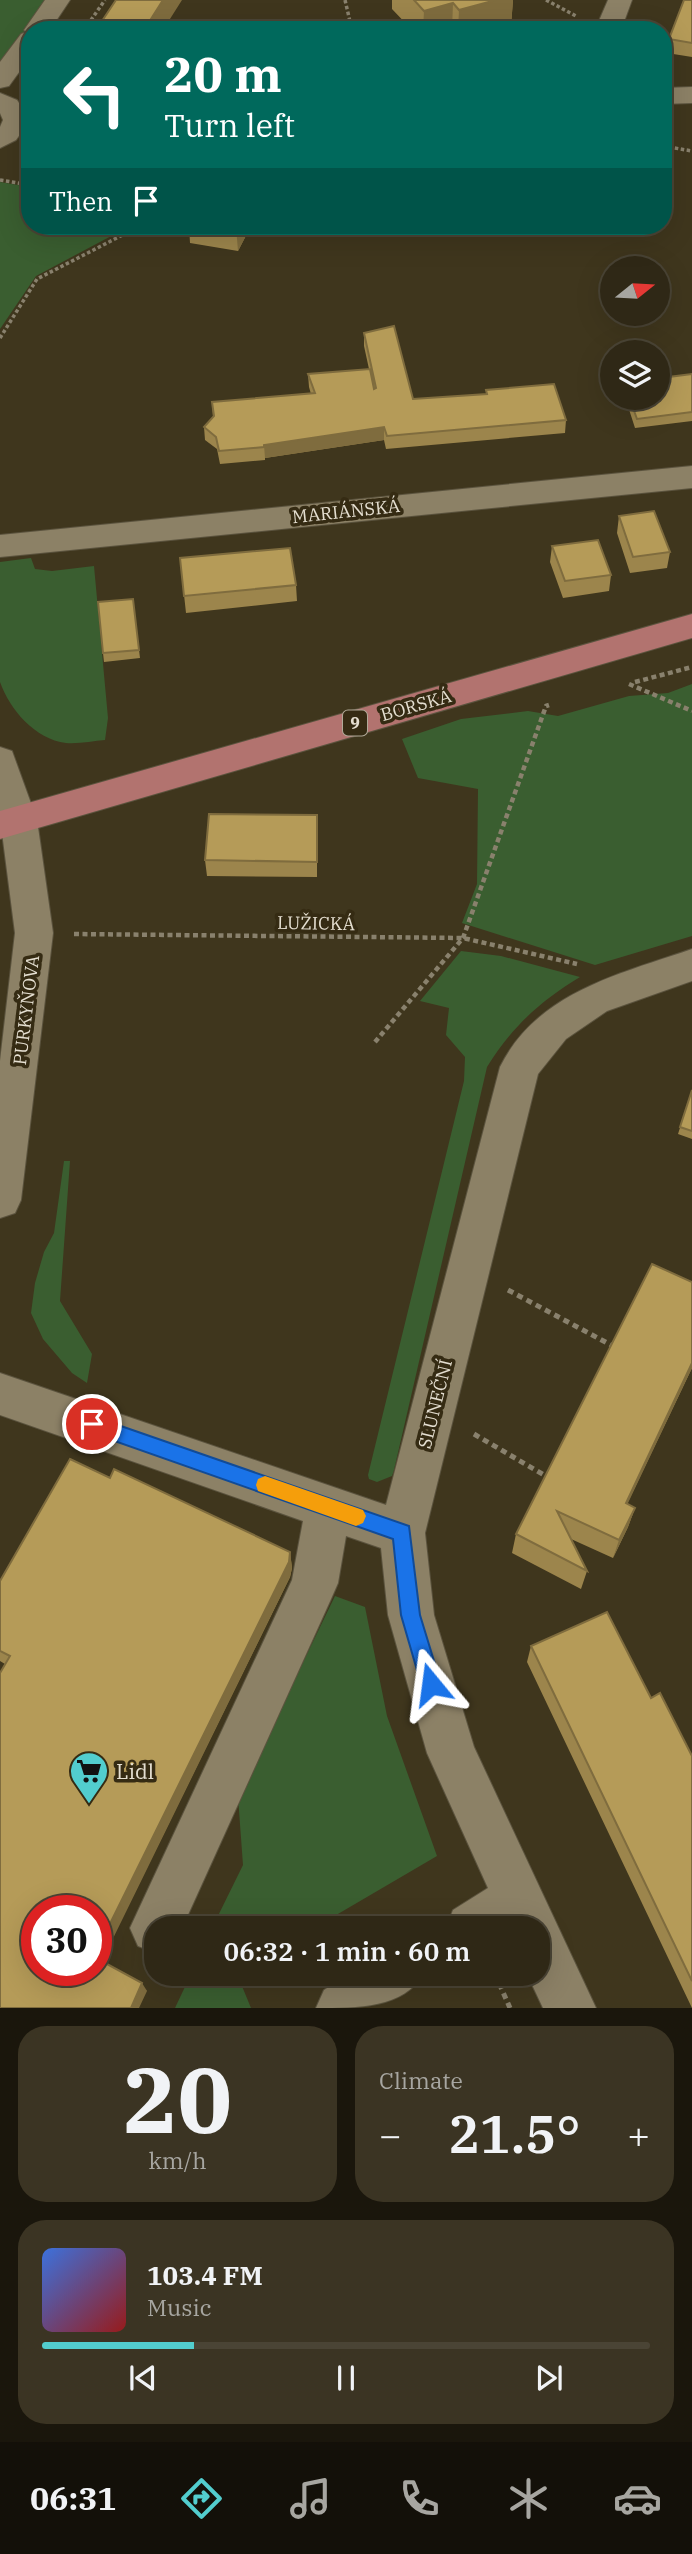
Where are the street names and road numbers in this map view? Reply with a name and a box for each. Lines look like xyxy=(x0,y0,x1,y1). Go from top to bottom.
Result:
street label: MARIÁNSKÁ xyxy=(291,494,402,528)
street label: BORSKÁ xyxy=(378,684,455,726)
road number: 9 xyxy=(343,710,367,736)
street label: LUŽICKÁ xyxy=(277,911,356,935)
street label: PURKYŇOVA xyxy=(8,953,44,1066)
street label: SLUNEČNÍ xyxy=(412,1357,457,1451)

